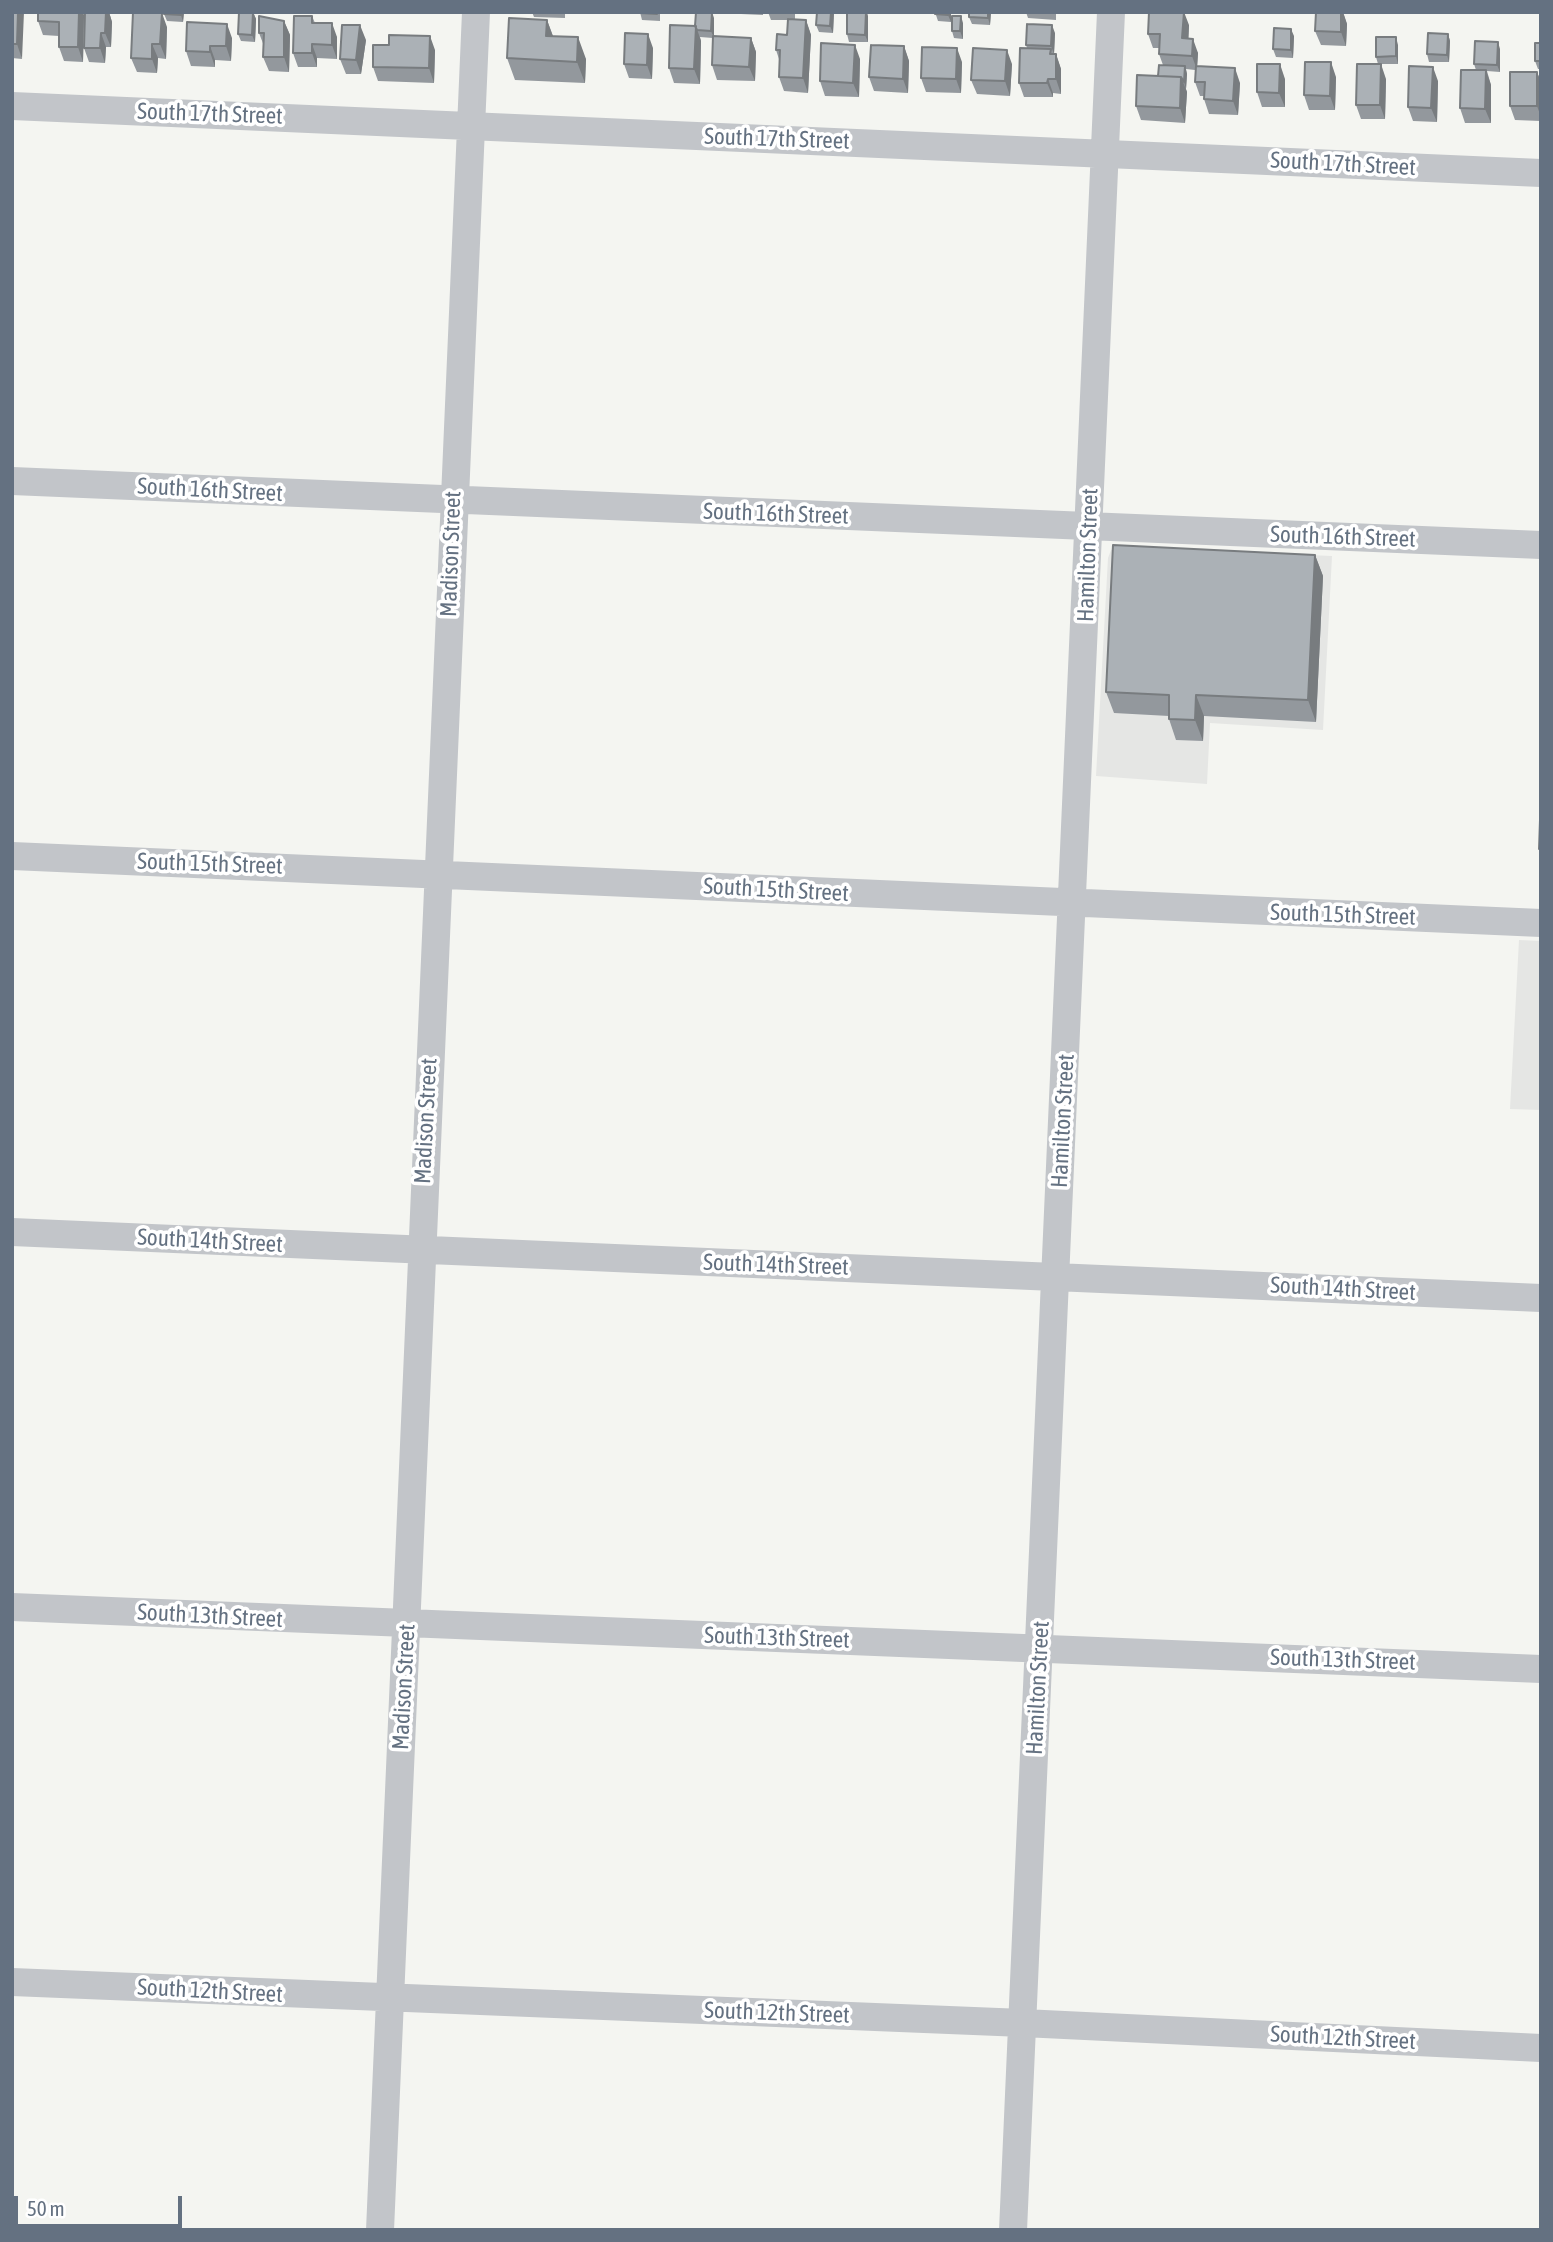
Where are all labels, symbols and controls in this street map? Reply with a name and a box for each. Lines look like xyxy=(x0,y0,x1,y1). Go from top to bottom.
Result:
street label: South 17th Street xyxy=(137,98,283,130)
street label: South 17th Street xyxy=(704,123,850,155)
street label: South 17th Street xyxy=(1270,146,1416,182)
street label: South 16th Street xyxy=(137,472,283,508)
street label: Hamilton Street xyxy=(1072,488,1104,622)
street label: Madison Street xyxy=(435,491,467,617)
street label: South 16th Street xyxy=(703,498,849,530)
street label: South 16th Street xyxy=(1270,521,1416,553)
street label: South 15th Street xyxy=(137,848,283,880)
street label: South 15th Street xyxy=(703,872,849,908)
street label: South 15th Street xyxy=(1270,899,1416,931)
street label: Hamilton Street xyxy=(1046,1053,1080,1189)
street label: Madison Street xyxy=(409,1057,443,1185)
street label: South 14th Street xyxy=(137,1223,283,1259)
street label: South 14th Street xyxy=(703,1249,849,1281)
street label: South 14th Street xyxy=(1270,1271,1416,1307)
street label: South 13th Street xyxy=(137,1598,283,1634)
street label: Hamilton Street xyxy=(1021,1620,1055,1756)
street label: South 13th Street xyxy=(704,1622,850,1654)
street label: Madison Street xyxy=(387,1623,421,1751)
street label: South 13th Street xyxy=(1270,1644,1416,1676)
street label: South 12th Street xyxy=(137,1973,283,2009)
street label: South 12th Street xyxy=(704,1997,850,2029)
street label: South 12th Street xyxy=(1270,2020,1416,2056)
scale bar xyxy=(18,2182,186,2226)
text: 50 m xyxy=(27,2196,65,2220)

